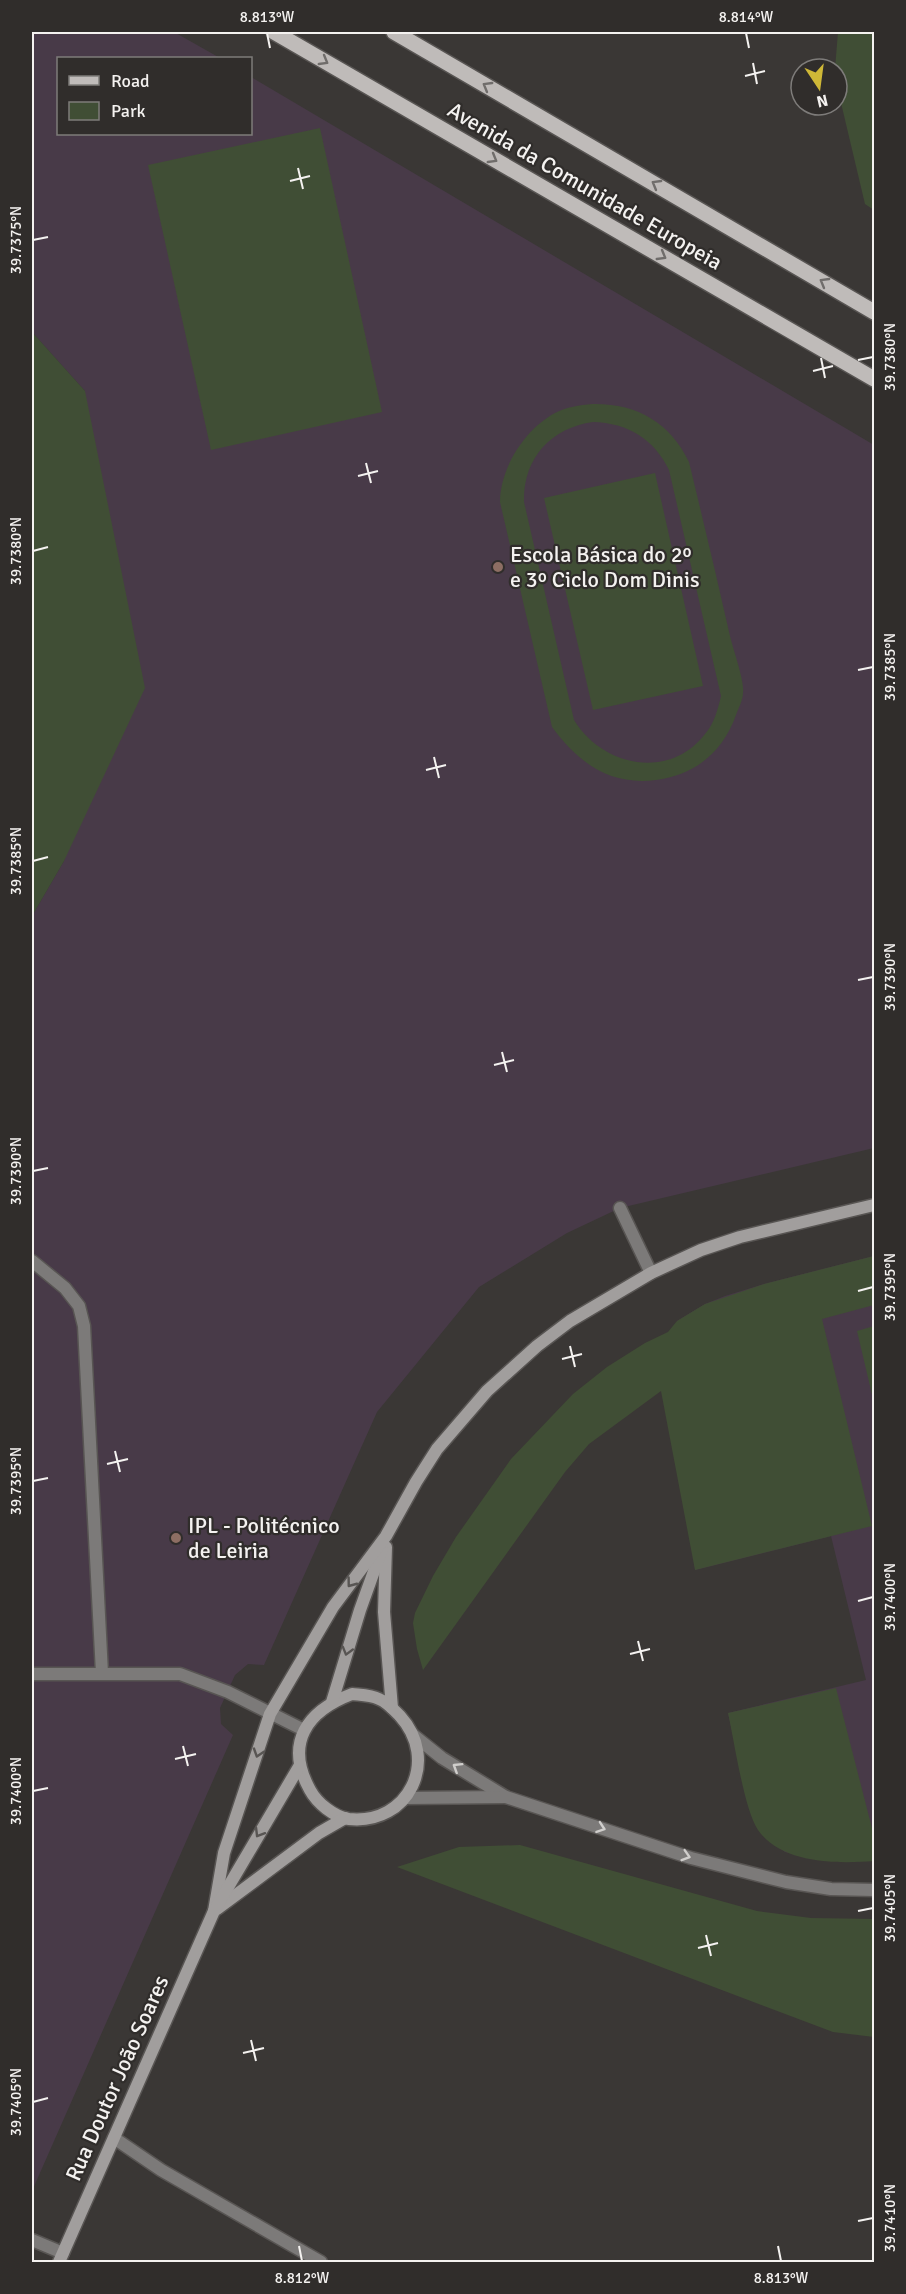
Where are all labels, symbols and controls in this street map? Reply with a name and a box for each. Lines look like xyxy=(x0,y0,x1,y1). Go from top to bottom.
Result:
text: 8.813°W xyxy=(240,8,295,26)
text: 8.814°W xyxy=(719,8,774,26)
one-way arrow xyxy=(318,54,328,65)
legend xyxy=(57,57,252,135)
north arrow xyxy=(789,57,849,117)
text: Road xyxy=(111,70,150,92)
one-way arrow xyxy=(483,82,493,93)
text: N xyxy=(814,90,830,112)
street label: Avenida da Comunidade Europeia xyxy=(443,96,727,276)
text: Park xyxy=(111,100,146,122)
one-way arrow xyxy=(487,151,497,163)
one-way arrow xyxy=(651,180,662,191)
text: 39.7375°N xyxy=(7,206,25,274)
one-way arrow xyxy=(656,249,666,260)
one-way arrow xyxy=(820,278,830,290)
text: 39.7380°N xyxy=(881,323,899,391)
text: 39.7380°N xyxy=(7,517,25,585)
place label: Escola Básica do 2º e 3º Ciclo Dom Dinis xyxy=(510,541,700,593)
marker: Escola Básica do 2º e 3º Ciclo Dom Dinis xyxy=(491,560,505,574)
text: 39.7385°N xyxy=(881,633,899,701)
text: 39.7385°N xyxy=(7,827,25,895)
text: 39.7390°N xyxy=(881,943,899,1011)
text: 39.7390°N xyxy=(7,1137,25,1205)
text: 39.7395°N xyxy=(881,1253,899,1321)
text: 39.7395°N xyxy=(7,1447,25,1515)
place label: IPL - Politécnico de Leiria xyxy=(188,1512,340,1564)
marker: IPL - Politécnico de Leiria xyxy=(169,1531,183,1545)
text: 39.7400°N xyxy=(881,1563,899,1631)
one-way arrow xyxy=(347,1576,358,1587)
one-way arrow xyxy=(342,1645,354,1656)
one-way arrow xyxy=(253,1747,265,1758)
text: 39.7400°N xyxy=(7,1757,25,1825)
one-way arrow xyxy=(453,1764,464,1775)
one-way arrow xyxy=(595,1821,606,1834)
one-way arrow xyxy=(255,1827,266,1837)
one-way arrow xyxy=(680,1849,691,1861)
text: 39.7405°N xyxy=(881,1874,899,1942)
street label: Rua Doutor João Soares xyxy=(59,1971,175,2185)
text: 39.7405°N xyxy=(7,2068,25,2136)
text: 39.7410°N xyxy=(881,2184,899,2252)
text: 8.812°W xyxy=(275,2269,330,2287)
text: 8.813°W xyxy=(754,2269,809,2287)

